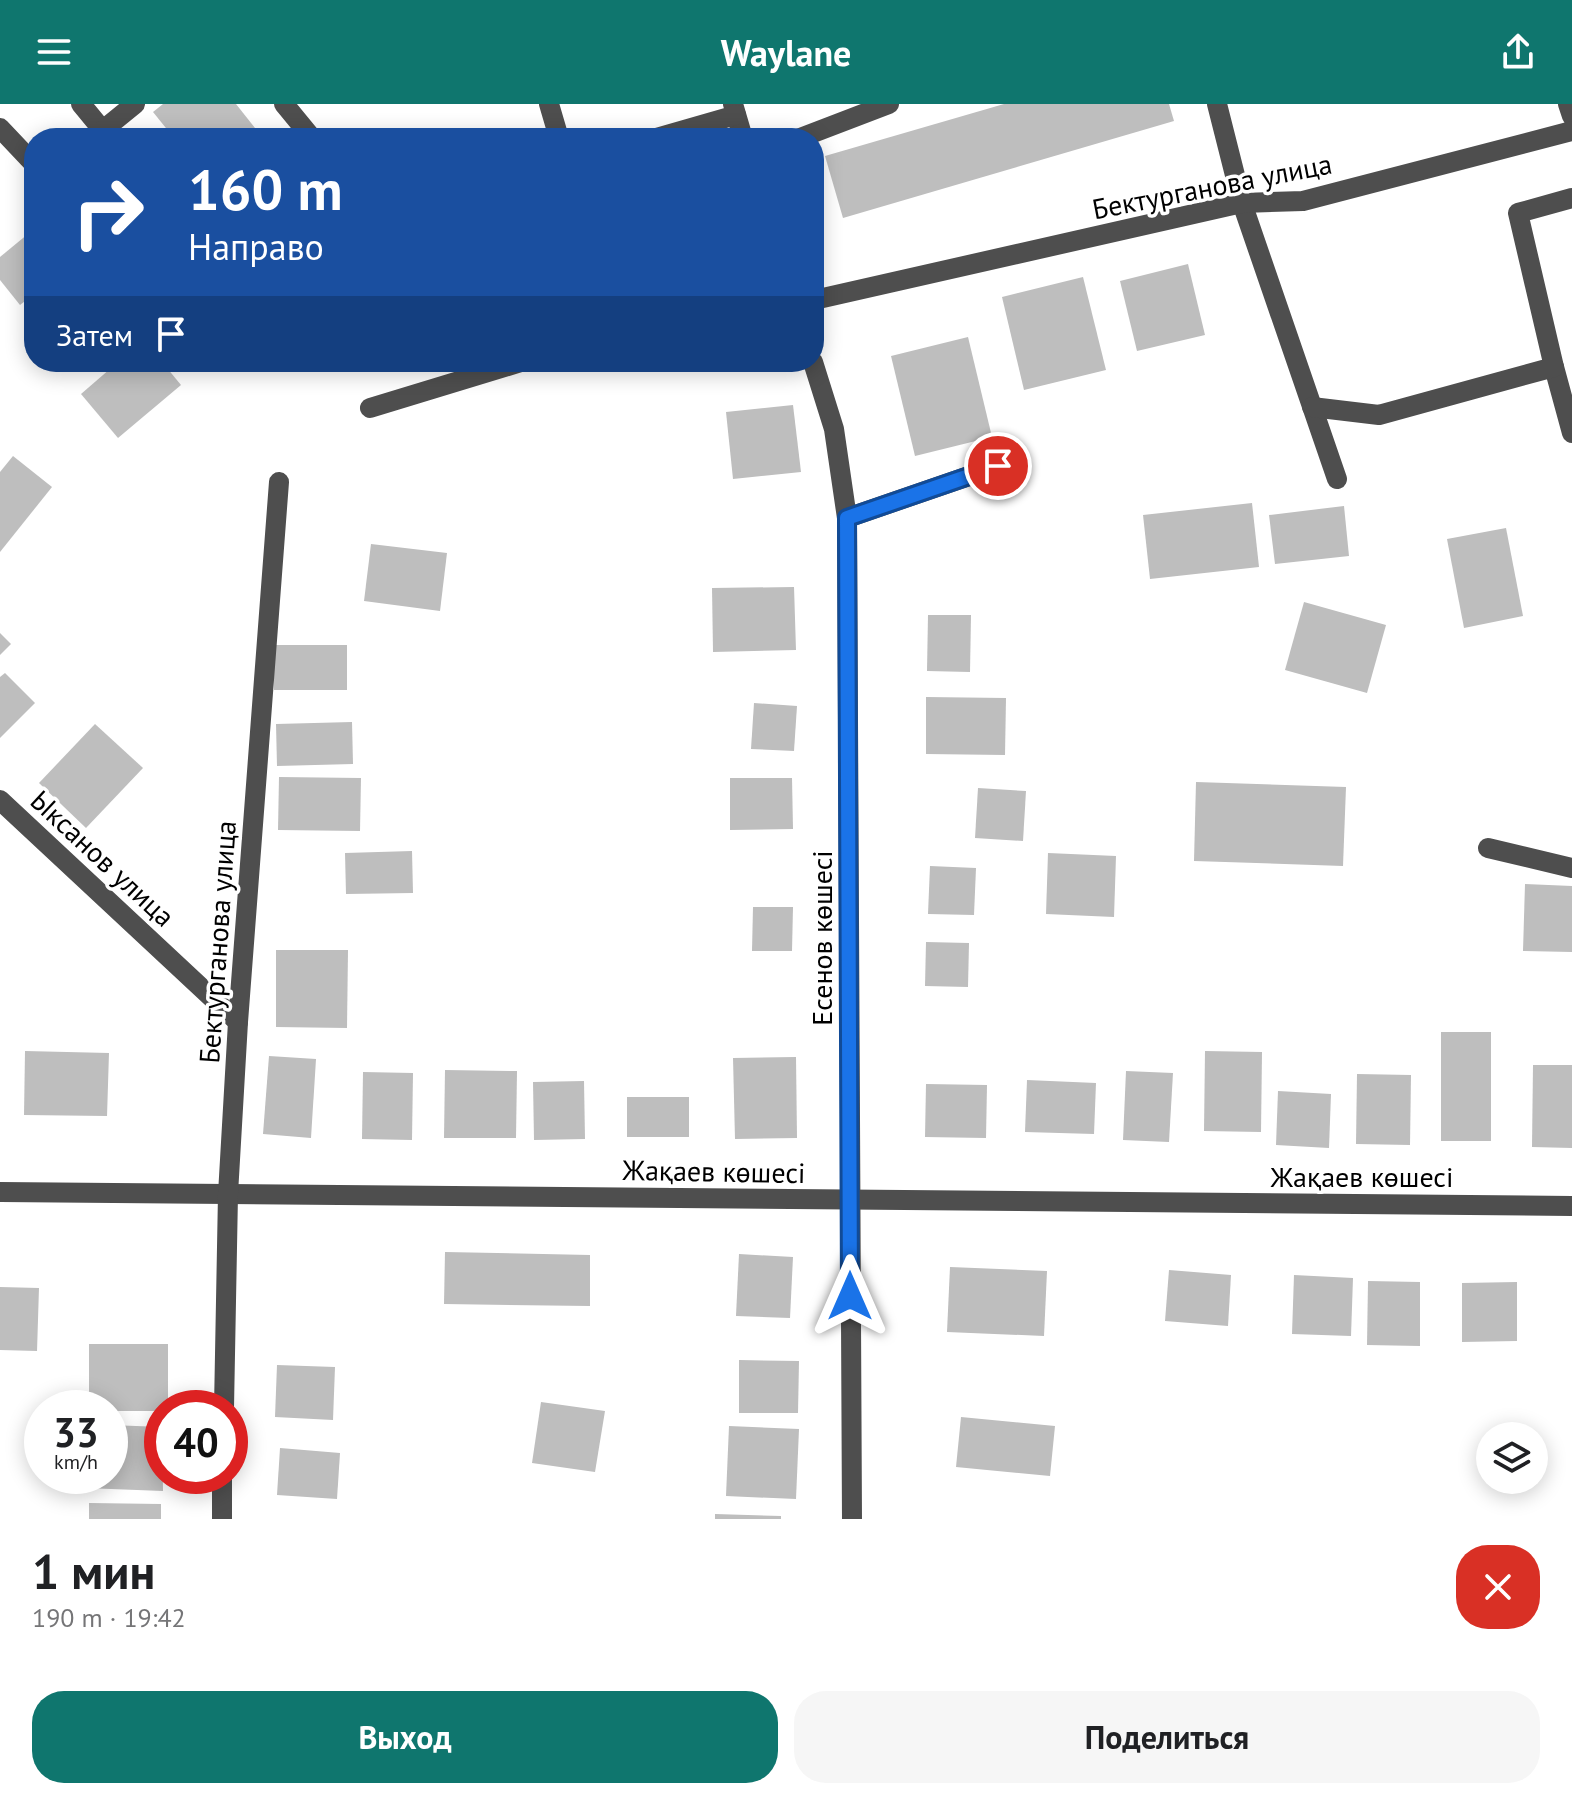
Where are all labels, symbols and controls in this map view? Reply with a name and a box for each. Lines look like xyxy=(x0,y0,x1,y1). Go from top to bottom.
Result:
text: Waylane xyxy=(721,29,851,76)
icon: menu xyxy=(32,30,76,74)
icon: share xyxy=(1496,30,1540,74)
street label: Бектурганова улица xyxy=(1089,145,1335,227)
text: 160 m xyxy=(188,153,343,225)
icon: right xyxy=(56,160,160,264)
text: Направо xyxy=(188,223,324,270)
icon: arrive xyxy=(149,312,193,356)
text: Затем xyxy=(56,315,133,354)
pin xyxy=(964,432,1032,500)
icon: arrive xyxy=(976,444,1020,488)
street label: Ыксанов улица xyxy=(23,782,183,934)
street label: Бектурганова улица xyxy=(190,819,244,1065)
street label: Есенов көшесі xyxy=(803,850,840,1026)
street label: Жақаев көшесі xyxy=(621,1151,806,1191)
street label: Жақаев көшесі xyxy=(1270,1158,1453,1195)
position arrow xyxy=(808,1254,892,1338)
speed limit sign: 40 xyxy=(144,1390,248,1494)
text: 33 xyxy=(53,1406,99,1458)
map controls xyxy=(1476,1422,1548,1494)
button: layers xyxy=(1476,1422,1548,1494)
text: km/h xyxy=(54,1449,98,1475)
text: 1 мин xyxy=(32,1540,155,1602)
button: close xyxy=(1456,1545,1540,1629)
text: 190 m · 19:42 xyxy=(32,1601,186,1634)
button: Выход xyxy=(32,1691,778,1783)
button: Поделиться xyxy=(794,1691,1540,1783)

